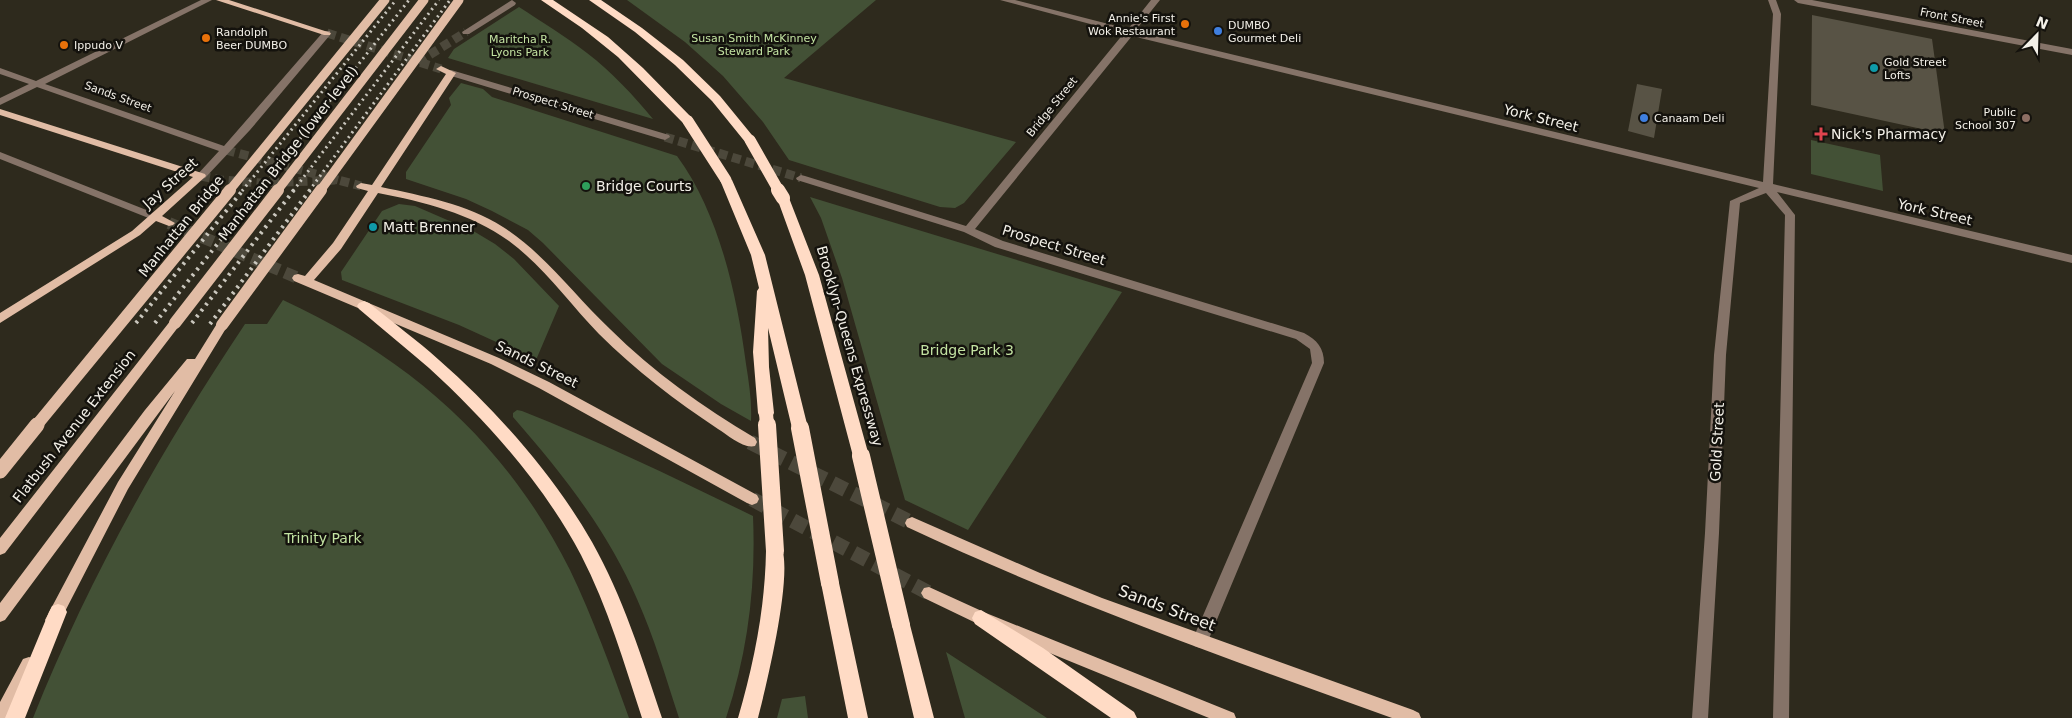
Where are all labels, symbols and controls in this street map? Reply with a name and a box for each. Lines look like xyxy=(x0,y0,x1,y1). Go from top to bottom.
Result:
street label: Front Street xyxy=(1919,5,1986,31)
north arrow xyxy=(2012,10,2062,60)
place label: Annie's First Wok Restaurant xyxy=(1088,12,1176,38)
text: N xyxy=(2034,13,2051,33)
marker: Annie's First Wok Restaurant xyxy=(1179,18,1191,30)
place label: DUMBO Gourmet Deli xyxy=(1228,19,1301,45)
marker: DUMBO Gourmet Deli xyxy=(1212,25,1224,37)
place label: Randolph Beer DUMBO xyxy=(216,26,287,52)
marker: Randolph Beer DUMBO xyxy=(200,32,212,44)
park label: Susan Smith McKinney Steward Park xyxy=(691,32,817,58)
park label: Maritcha R. Lyons Park xyxy=(489,33,551,59)
marker: Ippudo V xyxy=(58,39,70,51)
place label: Ippudo V xyxy=(74,39,123,52)
place label: Gold Street Lofts xyxy=(1884,56,1947,82)
marker: Gold Street Lofts xyxy=(1868,62,1880,74)
street label: Manhattan Bridge (lower level) xyxy=(215,63,361,243)
street label: Bridge Street xyxy=(1024,74,1080,139)
street label: Sands Street xyxy=(83,79,154,115)
street label: Prospect Street xyxy=(511,84,596,122)
street label: York Street xyxy=(1501,101,1580,135)
place label: Public School 307 xyxy=(1955,106,2016,132)
marker: Canaam Deli xyxy=(1638,112,1650,124)
place label: Canaam Deli xyxy=(1654,112,1724,125)
marker: Public School 307 xyxy=(2020,112,2032,124)
place label: Nick's Pharmacy xyxy=(1831,126,1946,142)
marker: Nick's Pharmacy xyxy=(1815,128,1827,140)
street label: Jay Street xyxy=(139,154,201,212)
street label: Manhattan Bridge xyxy=(135,172,227,280)
place label: Bridge Courts xyxy=(596,178,692,194)
marker: Bridge Courts xyxy=(580,180,592,192)
street label: York Street xyxy=(1895,195,1974,228)
place label: Matt Brenner xyxy=(383,219,475,235)
marker: Matt Brenner xyxy=(367,221,379,233)
street label: Prospect Street xyxy=(1000,222,1108,268)
street label: Brooklyn-Queens Expressway xyxy=(814,244,886,448)
street label: Sands Street xyxy=(493,337,581,391)
park label: Bridge Park 3 xyxy=(920,342,1014,358)
street label: Flatbush Avenue Extension xyxy=(9,346,139,506)
street label: Gold Street xyxy=(1707,402,1727,482)
park label: Trinity Park xyxy=(283,530,363,546)
street label: Sands Street xyxy=(1116,581,1218,635)

